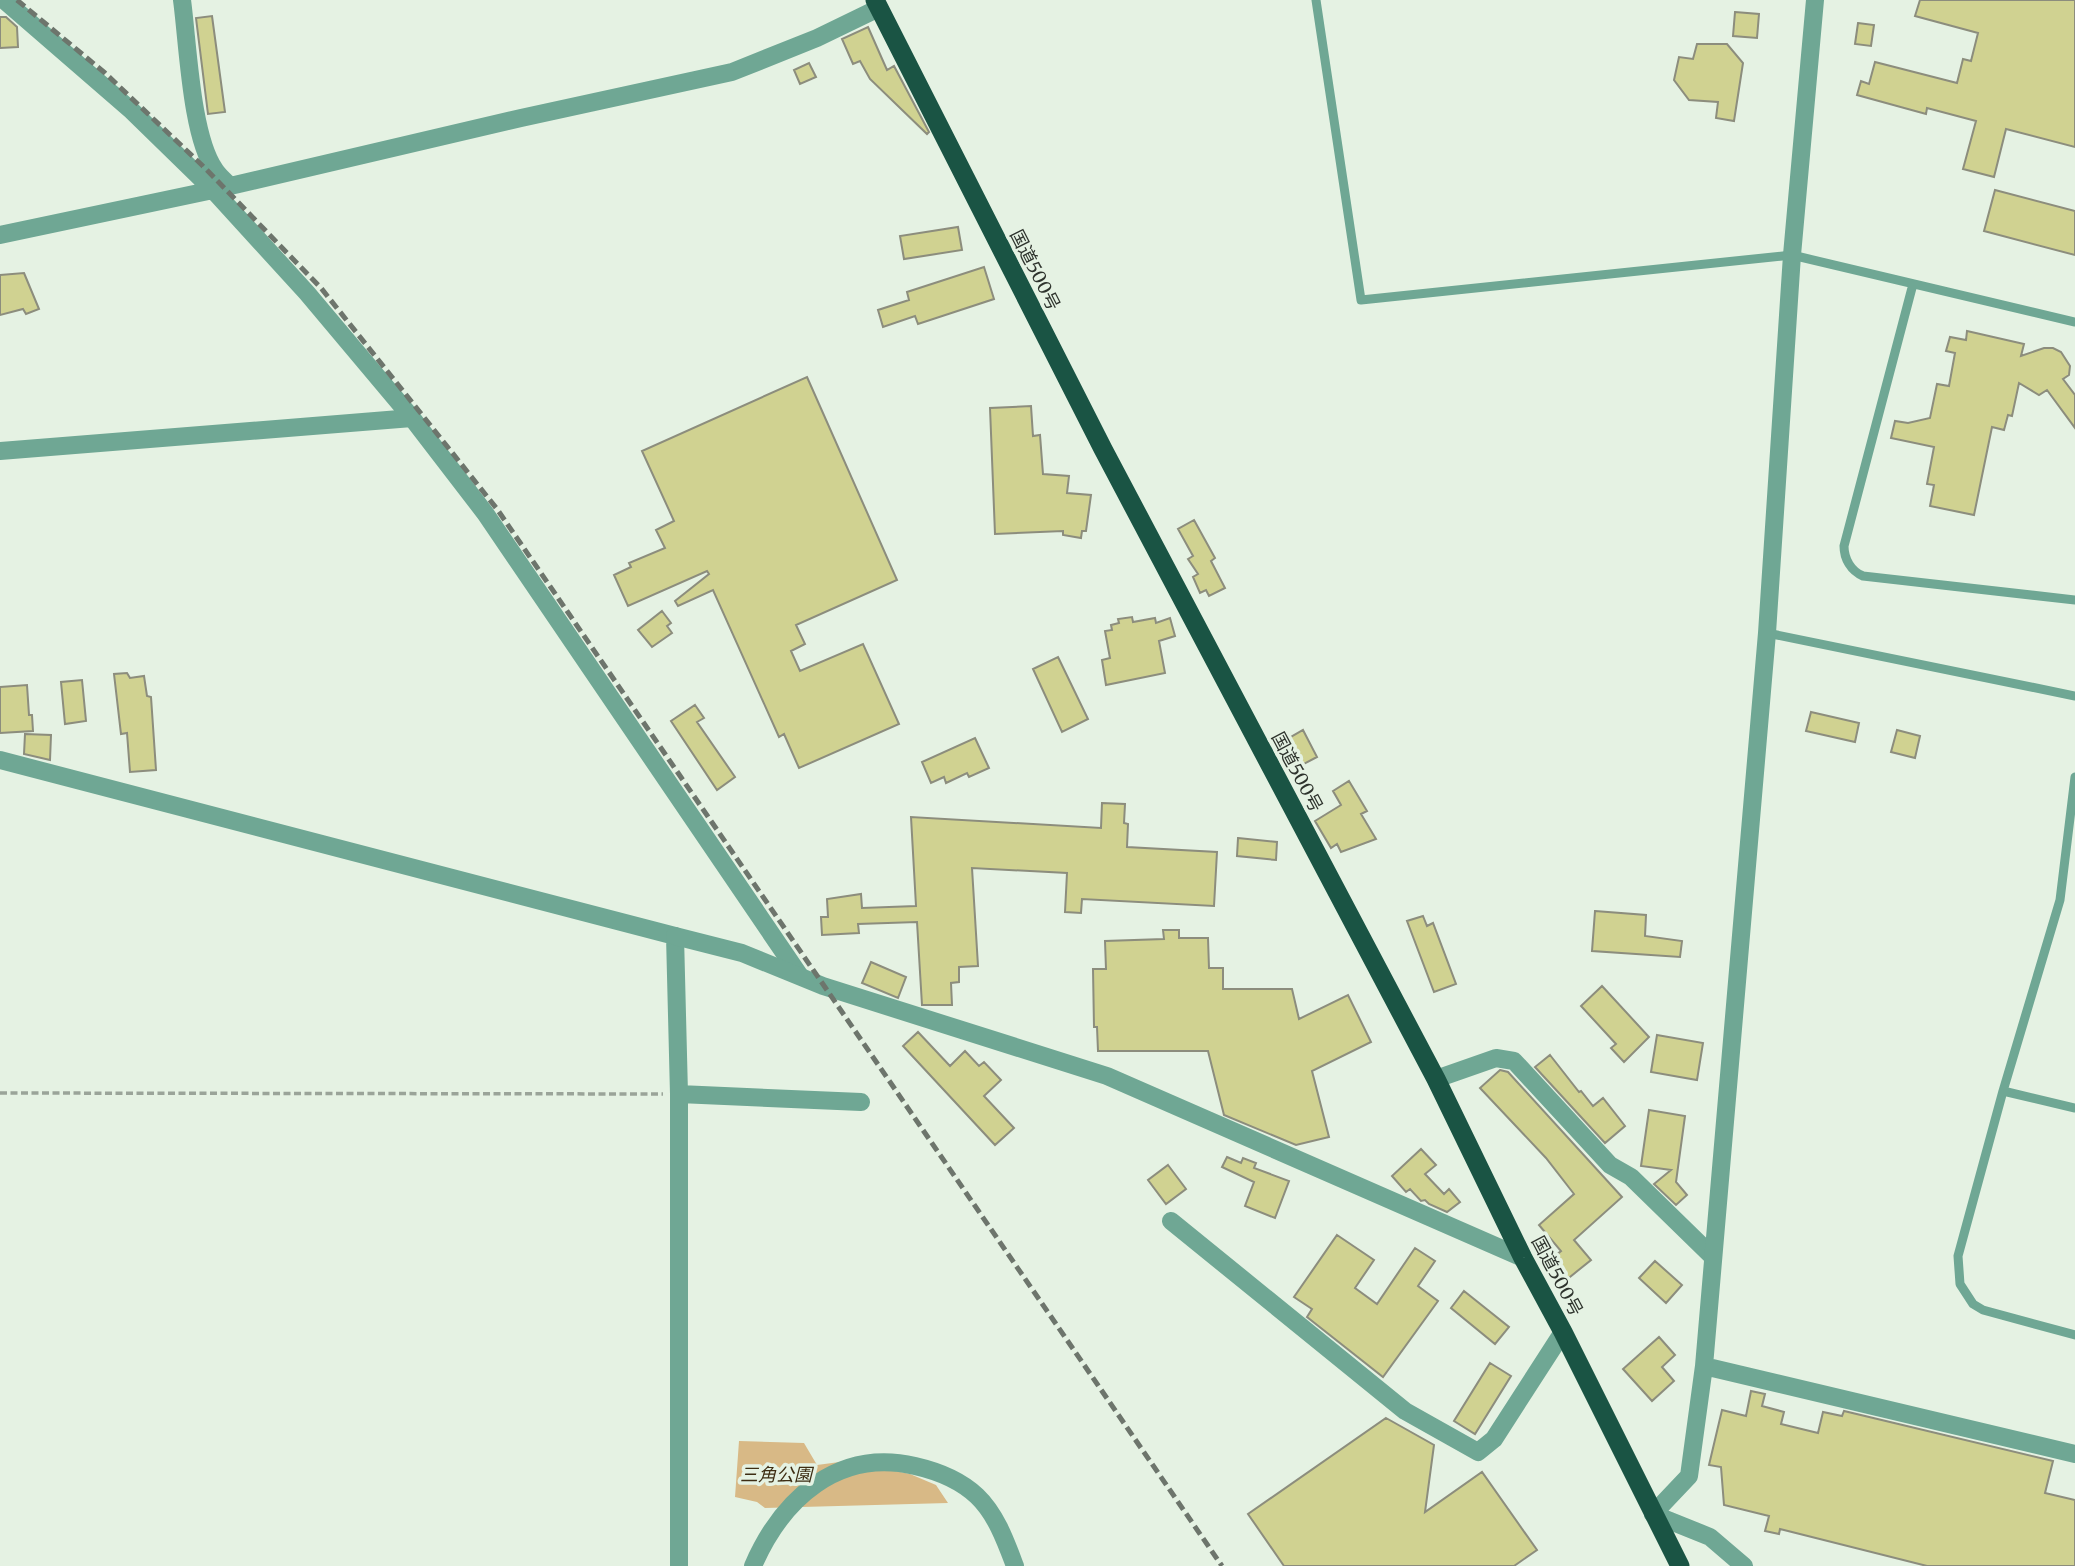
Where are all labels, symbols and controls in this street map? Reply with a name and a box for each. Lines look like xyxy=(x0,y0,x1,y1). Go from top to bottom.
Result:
street label: 国道500号 xyxy=(1005,226,1066,314)
street label: 国道500号 xyxy=(1267,728,1328,816)
street label: 国道500号 xyxy=(1527,1232,1588,1320)
park label: 三角公園 xyxy=(740,1463,815,1486)

